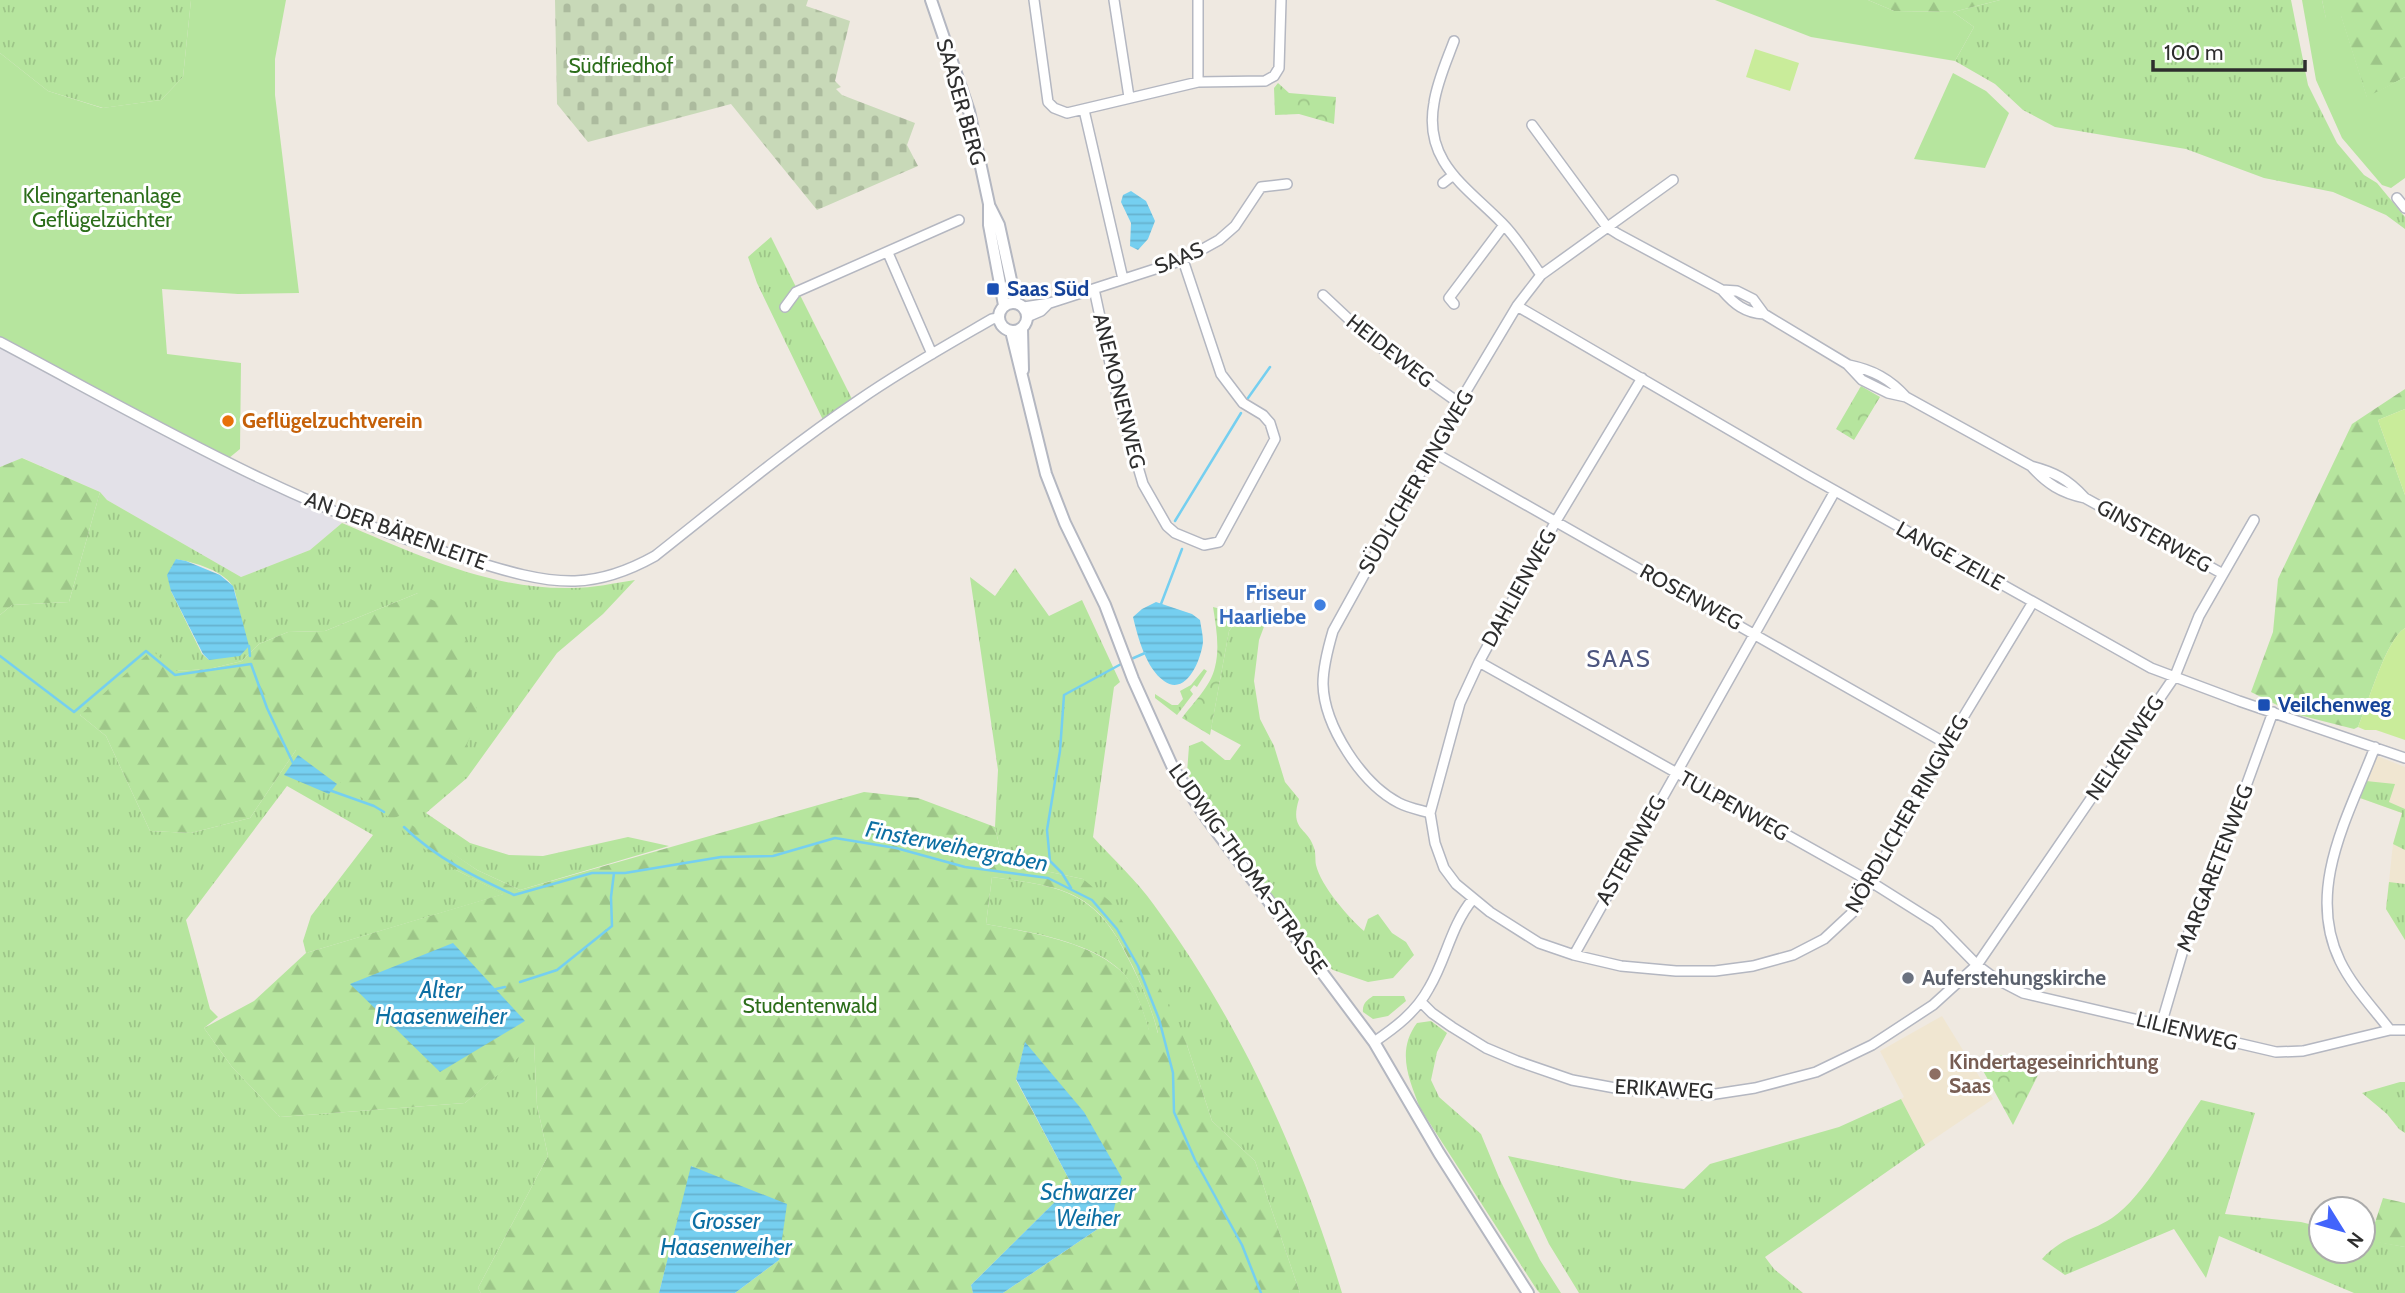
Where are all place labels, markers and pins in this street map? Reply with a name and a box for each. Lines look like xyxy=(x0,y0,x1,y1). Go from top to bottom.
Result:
place label: Saas Süd xyxy=(1007,276,1089,301)
marker: Saas Süd xyxy=(985,281,1001,297)
place label: Geflügelzuchtverein xyxy=(242,408,423,433)
marker: Geflügelzuchtverein xyxy=(220,413,236,429)
place label: Friseur Haarliebe xyxy=(1219,580,1306,629)
marker: Friseur Haarliebe xyxy=(1312,597,1328,613)
place label: Veilchenweg xyxy=(2278,692,2391,717)
marker: Veilchenweg xyxy=(2256,697,2272,713)
place label: Auferstehungskirche xyxy=(1922,965,2106,990)
marker: Auferstehungskirche xyxy=(1900,970,1916,986)
place label: Kindertageseinrichtung Saas xyxy=(1949,1049,2159,1098)
marker: Kindertageseinrichtung Saas xyxy=(1927,1066,1943,1082)

